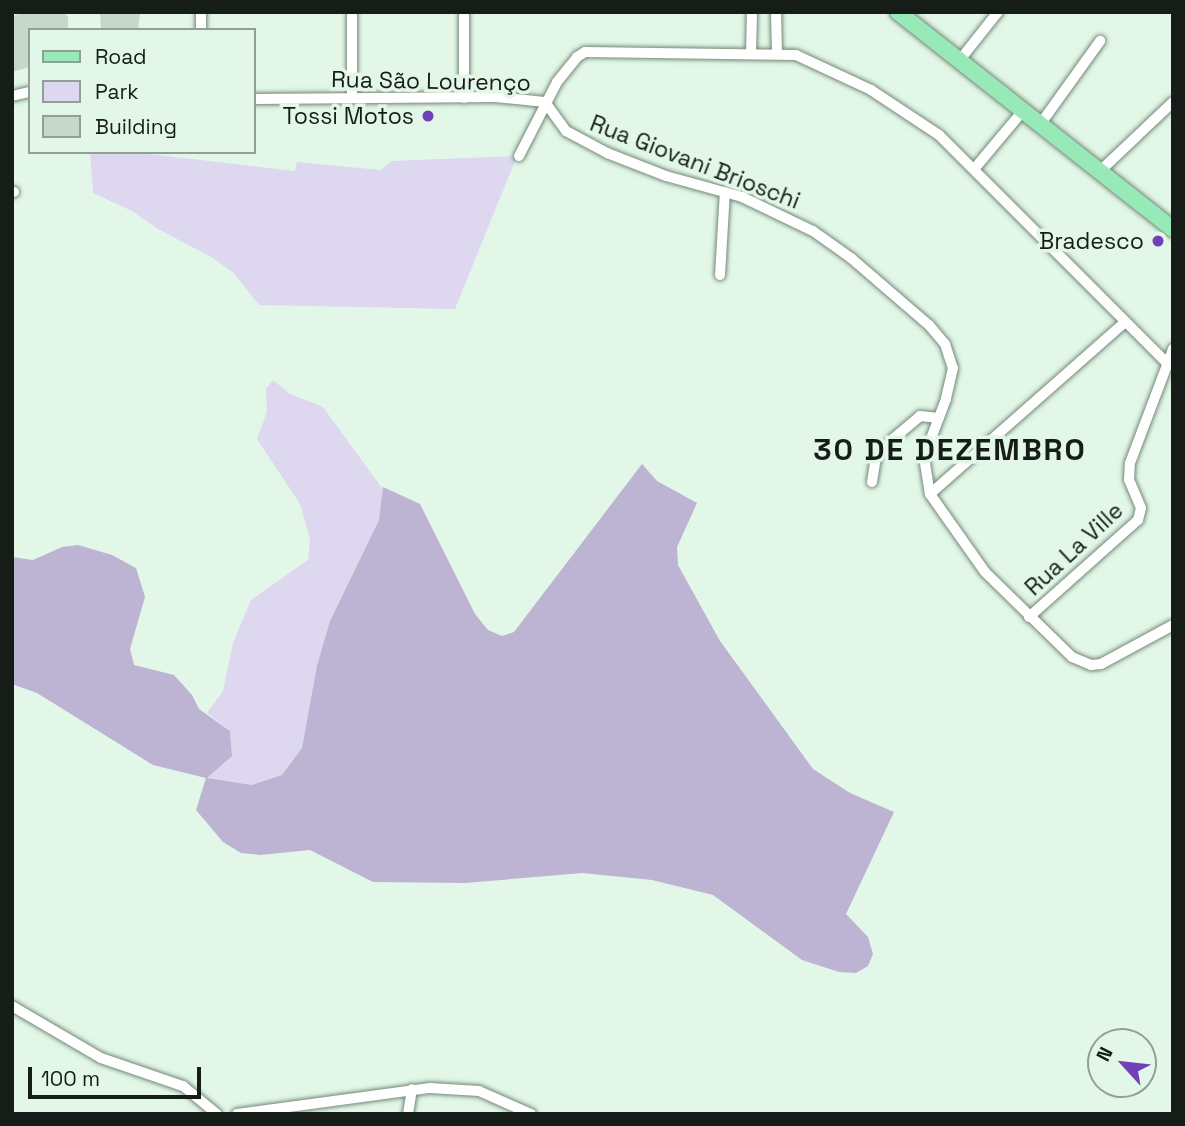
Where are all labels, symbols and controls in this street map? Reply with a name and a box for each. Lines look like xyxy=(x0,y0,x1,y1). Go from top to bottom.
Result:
legend xyxy=(28,28,256,154)
text: Road xyxy=(95,43,147,70)
street label: Rua São Lourenço xyxy=(331,65,531,97)
text: Park xyxy=(95,78,139,105)
place label: Tossi Motos xyxy=(283,102,414,130)
marker: Tossi Motos xyxy=(420,108,436,124)
street label: Rua Giovani Brioschi xyxy=(586,109,804,215)
text: Building xyxy=(95,113,177,140)
place label: Bradesco xyxy=(1039,227,1144,255)
marker: Bradesco xyxy=(1150,233,1166,249)
district label: 30 DE DEZEMBRO xyxy=(815,432,1085,468)
street label: Rua La Ville xyxy=(1019,497,1129,601)
north arrow xyxy=(1087,1028,1157,1098)
text: N xyxy=(1091,1043,1119,1066)
scale bar xyxy=(32,1052,205,1096)
text: 100 m xyxy=(41,1065,100,1092)

